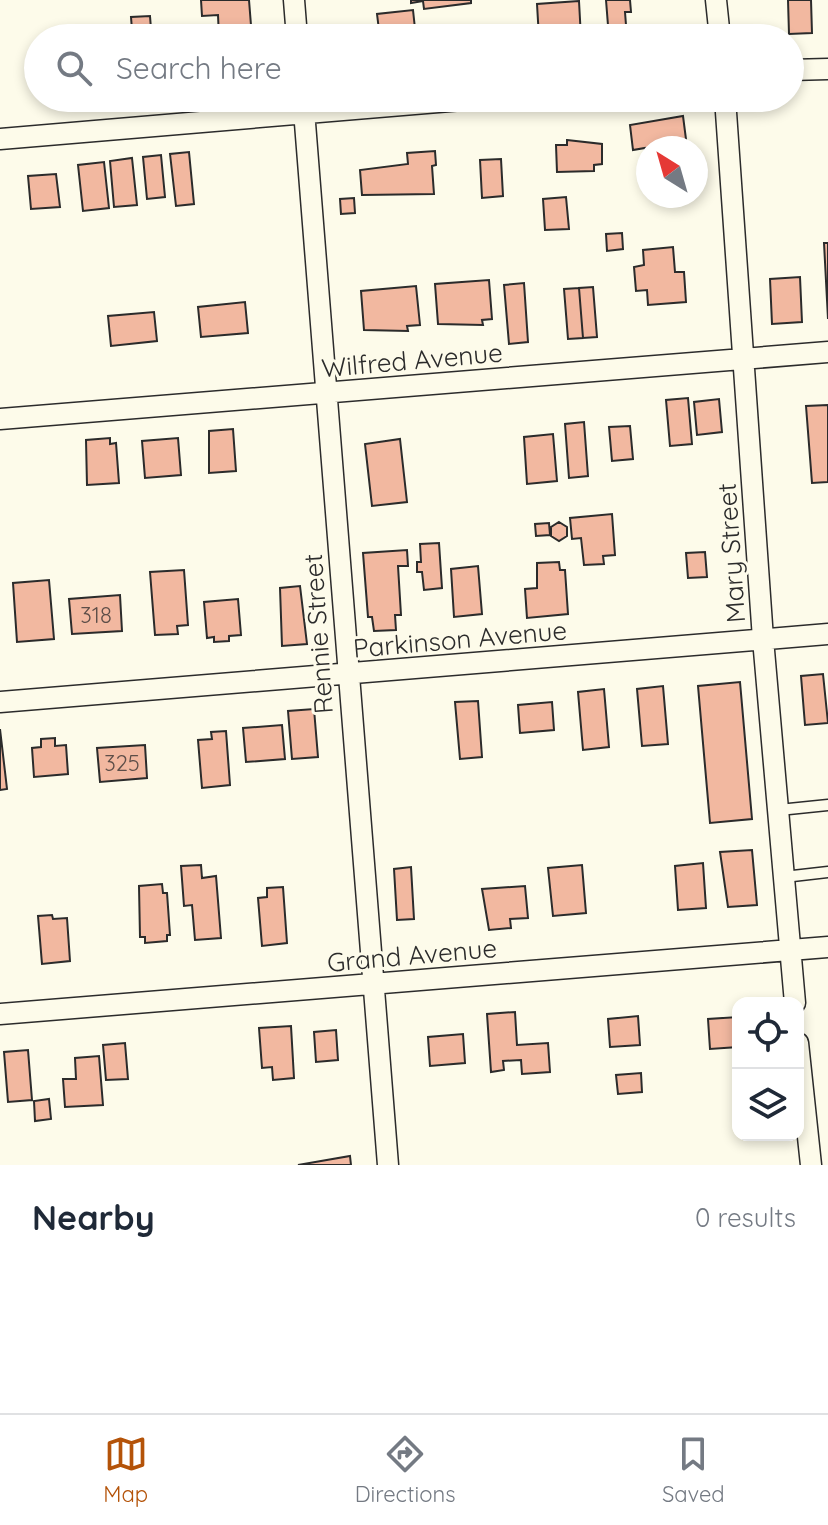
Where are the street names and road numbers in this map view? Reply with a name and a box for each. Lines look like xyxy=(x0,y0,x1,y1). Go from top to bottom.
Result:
street label: Wilfred Avenue xyxy=(320,336,504,384)
street label: Mary Street xyxy=(710,482,752,624)
street label: Rennie Street xyxy=(296,553,340,715)
street label: Parkinson Avenue xyxy=(352,613,568,665)
street label: Grand Avenue xyxy=(326,931,498,979)

